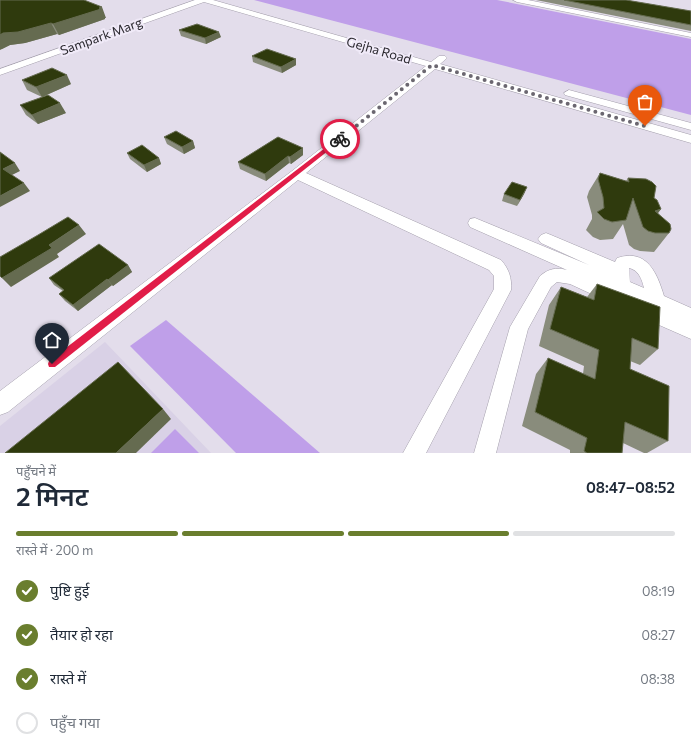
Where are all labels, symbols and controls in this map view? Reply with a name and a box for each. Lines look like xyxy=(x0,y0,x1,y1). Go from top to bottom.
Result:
street label: Sampark Marg xyxy=(58,14,144,58)
street label: Gejha Road xyxy=(345,33,413,67)
pin xyxy=(628,85,662,126)
icon: bag xyxy=(634,91,656,113)
courier xyxy=(320,119,360,159)
icon: bike xyxy=(329,128,351,150)
pin xyxy=(35,323,69,364)
icon: home xyxy=(41,329,63,351)
text: पहुँचने में xyxy=(16,463,56,479)
text: 08:47–08:52 xyxy=(586,478,675,496)
text: 2 मिनट xyxy=(16,480,88,511)
text: रास्ते में · 200 m xyxy=(16,542,93,558)
icon: check xyxy=(16,580,38,602)
text: पुष्टि हुई xyxy=(50,581,89,599)
text: 08:19 xyxy=(642,583,675,599)
icon: check xyxy=(16,624,38,646)
text: तैयार हो रहा xyxy=(50,625,113,643)
text: 08:27 xyxy=(642,627,675,643)
icon: check xyxy=(16,668,38,690)
text: रास्ते में xyxy=(50,669,86,687)
text: 08:38 xyxy=(640,671,675,687)
text: पहुँच गया xyxy=(50,713,100,731)

